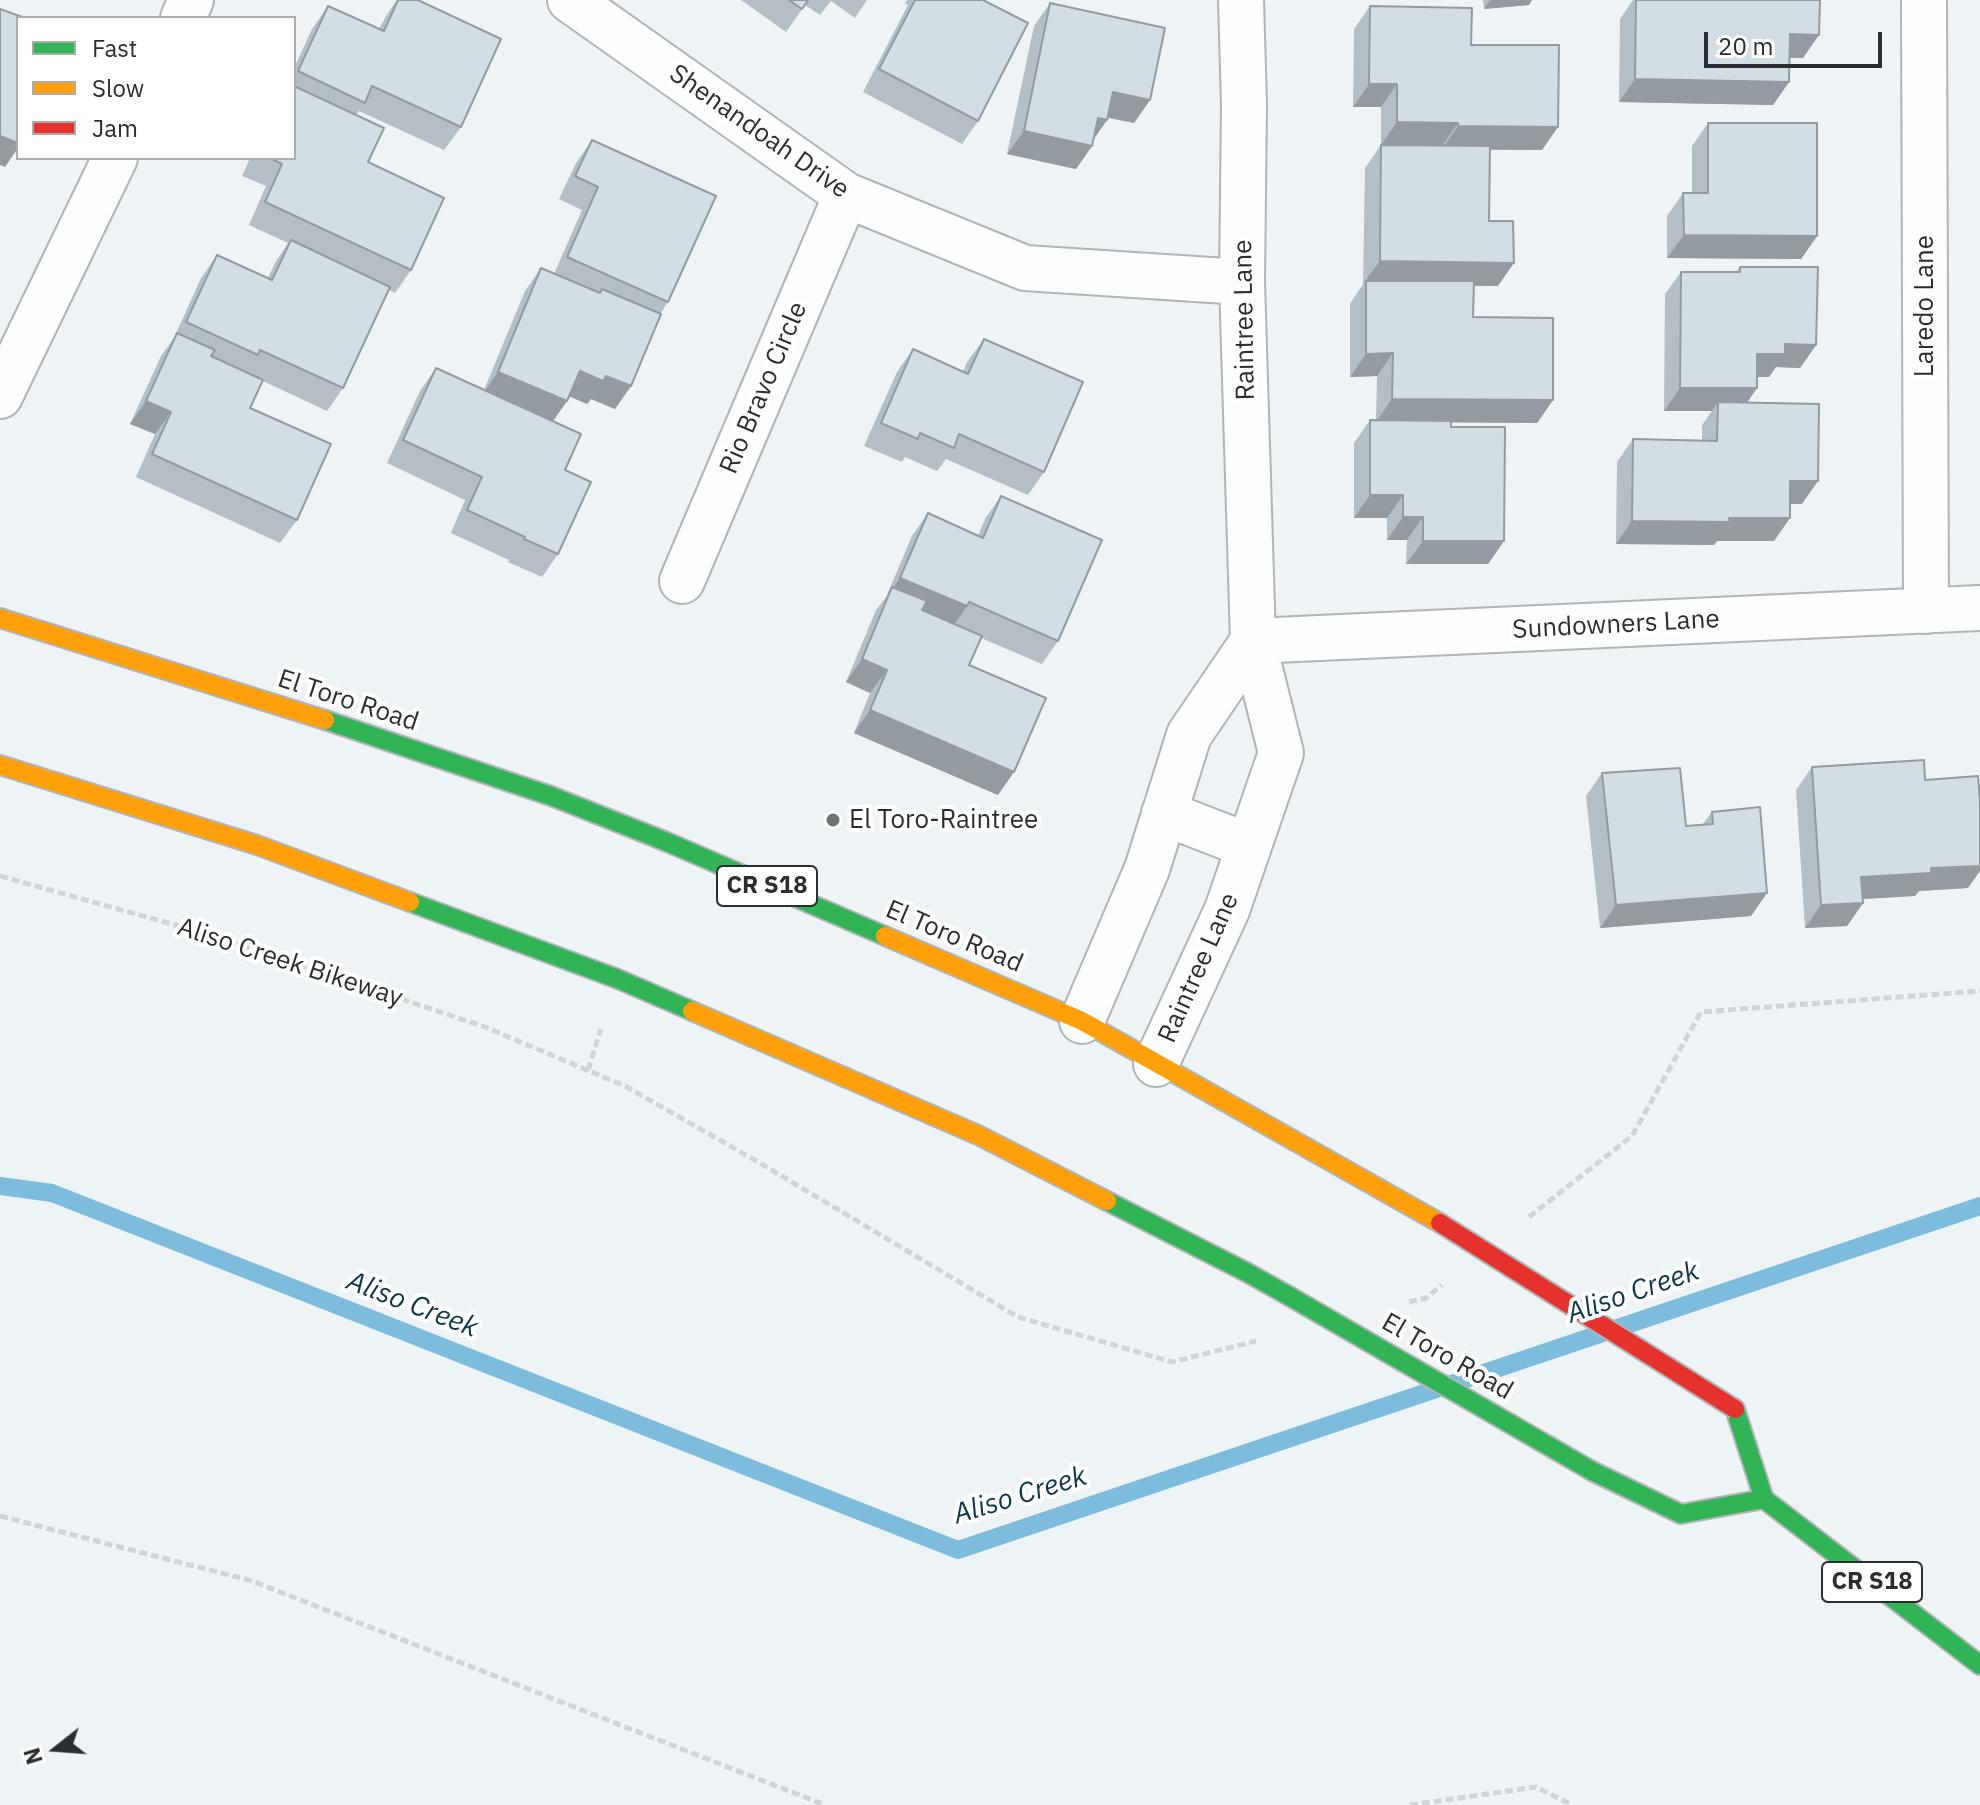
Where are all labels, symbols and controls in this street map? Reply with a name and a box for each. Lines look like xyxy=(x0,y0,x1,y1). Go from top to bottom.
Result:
legend xyxy=(16,16,296,160)
scale bar xyxy=(1708,16,1886,66)
text: 20 m xyxy=(1718,30,1773,62)
text: Fast xyxy=(92,32,137,64)
street label: Shenandoah Drive xyxy=(663,58,855,206)
text: Slow xyxy=(92,72,144,104)
text: Jam xyxy=(92,112,138,144)
street label: Laredo Lane xyxy=(1909,235,1941,377)
street label: Raintree Lane xyxy=(1228,239,1262,401)
street label: Rio Bravo Circle xyxy=(714,297,814,479)
street label: Sundowners Lane xyxy=(1512,604,1720,646)
street label: El Toro Road xyxy=(274,664,422,738)
place label: El Toro-Raintree xyxy=(849,804,1038,836)
marker: El Toro-Raintree xyxy=(824,811,842,829)
road number: CR S18 xyxy=(717,866,817,906)
street label: Raintree Lane xyxy=(1152,888,1246,1048)
street label: El Toro Road xyxy=(881,894,1027,980)
street label: Aliso Creek Bikeway xyxy=(173,912,407,1014)
water label: Aliso Creek xyxy=(1563,1255,1703,1331)
water label: Aliso Creek xyxy=(342,1265,482,1345)
street label: El Toro Road xyxy=(1376,1307,1518,1407)
water label: Aliso Creek xyxy=(949,1460,1091,1532)
road number: CR S18 xyxy=(1822,1562,1922,1602)
north arrow xyxy=(16,1709,96,1789)
text: N xyxy=(16,1744,49,1768)

